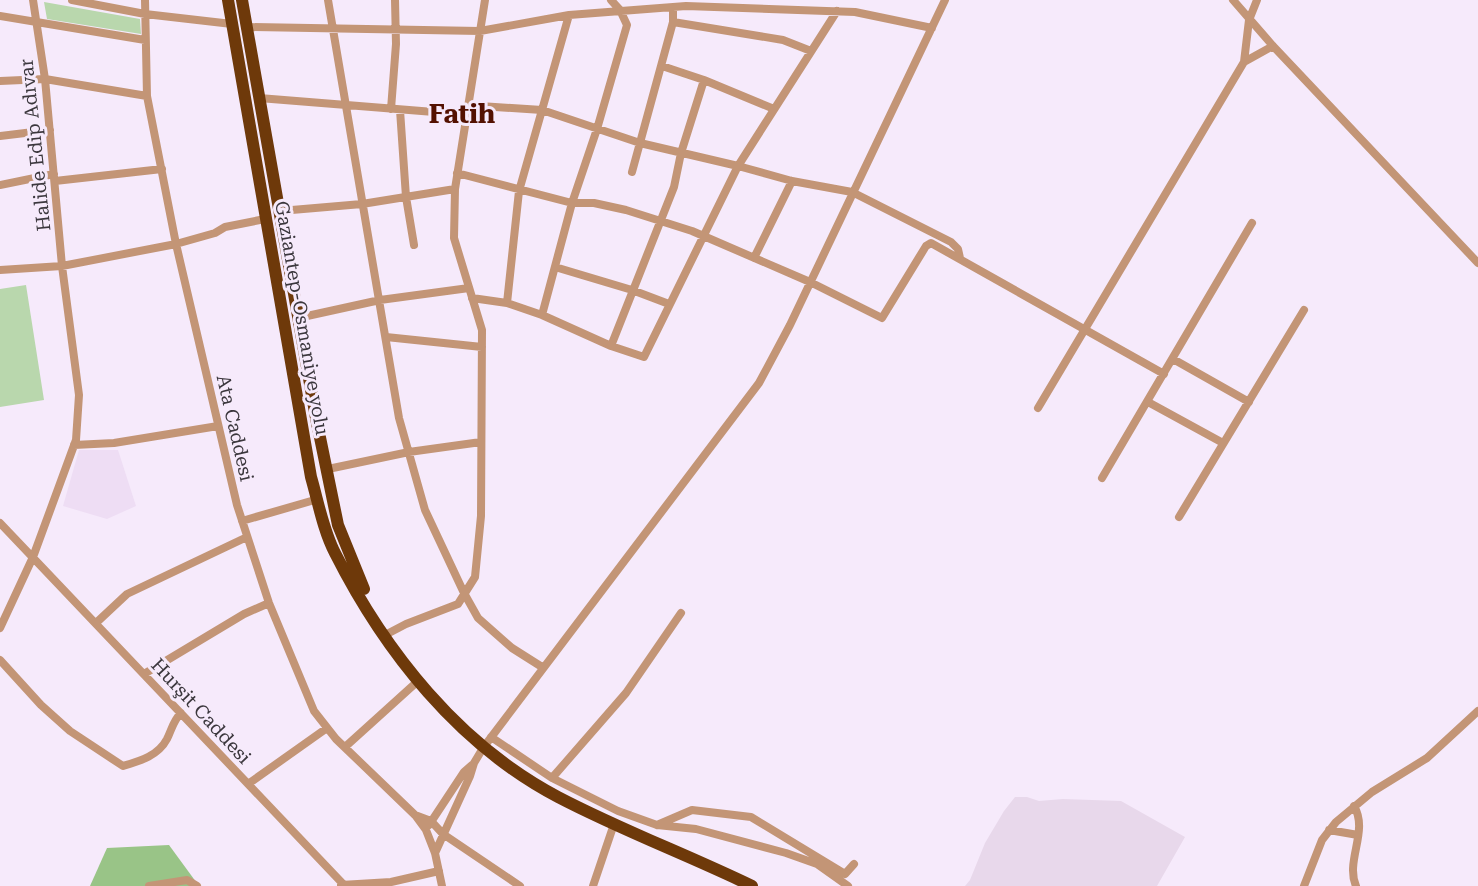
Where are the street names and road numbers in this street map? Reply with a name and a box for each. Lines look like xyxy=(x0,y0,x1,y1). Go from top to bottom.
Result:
street label: Halide Edip Adıvar xyxy=(14,57,55,232)
street label: Gaziantep-Osmaniye yolu xyxy=(270,199,334,437)
street label: Ata Caddesi xyxy=(212,372,258,484)
street label: Hurşit Caddesi xyxy=(146,653,256,769)

